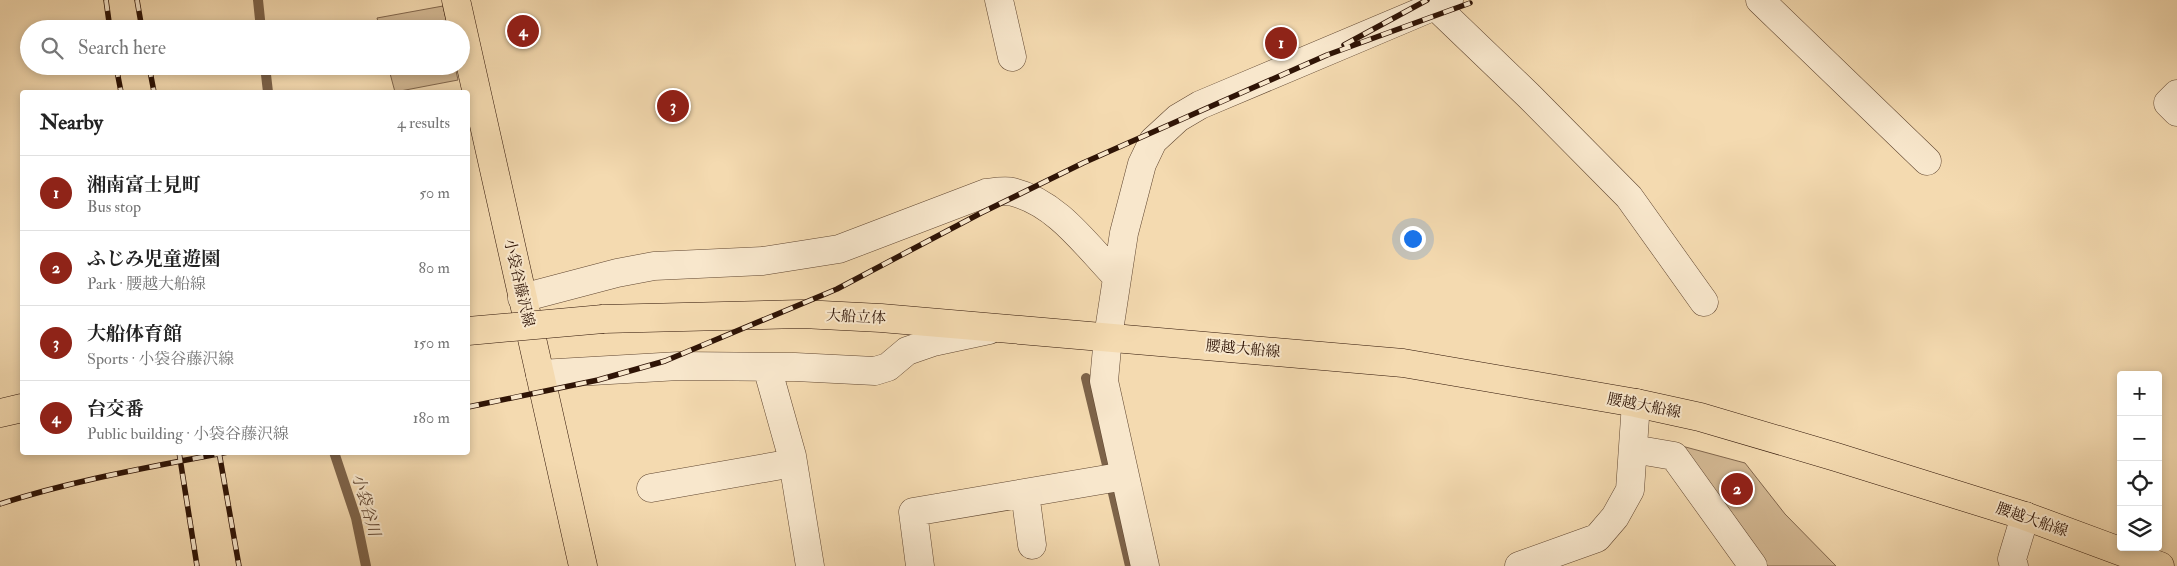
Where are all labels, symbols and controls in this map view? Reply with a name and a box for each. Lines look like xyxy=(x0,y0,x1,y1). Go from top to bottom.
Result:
pin: 4 xyxy=(507,12,539,50)
search box xyxy=(20,20,470,75)
pin: 1 xyxy=(1265,24,1297,62)
icon: search xyxy=(38,34,66,62)
text: Search here xyxy=(78,36,166,60)
pin: 3 xyxy=(657,87,689,125)
text: Nearby xyxy=(40,109,103,136)
text: 4 results xyxy=(397,113,450,133)
text: 湘南富士見町 xyxy=(87,173,201,197)
text: 1 xyxy=(53,183,59,203)
text: 50 m xyxy=(419,183,450,203)
text: Bus stop xyxy=(87,197,141,217)
your location xyxy=(1400,226,1426,252)
street label: 小袋谷藤沢線 xyxy=(500,237,538,329)
text: ふじみ児童遊園 xyxy=(87,247,220,271)
text: 2 xyxy=(52,258,60,278)
text: 80 m xyxy=(419,258,450,278)
text: Park · 腰越大船線 xyxy=(87,274,206,294)
street label: 大船立体 xyxy=(826,306,886,328)
text: 大船体育館 xyxy=(87,322,182,346)
text: 3 xyxy=(53,333,59,353)
text: 150 m xyxy=(413,333,450,353)
street label: 腰越大船線 xyxy=(1205,336,1281,362)
text: Sports · 小袋谷藤沢線 xyxy=(87,349,234,369)
map controls xyxy=(2117,371,2162,551)
button: + xyxy=(2117,371,2162,416)
street label: 腰越大船線 xyxy=(1605,390,1683,422)
text: 台交番 xyxy=(87,397,144,421)
text: 4 xyxy=(52,408,60,428)
text: 180 m xyxy=(413,408,450,428)
button: − xyxy=(2117,416,2162,461)
text: Public building · 小袋谷藤沢線 xyxy=(87,424,289,444)
button: locate xyxy=(2117,461,2162,506)
pin: 2 xyxy=(1721,470,1753,508)
water label: 小袋谷川 xyxy=(348,471,385,540)
street label: 腰越大船線 xyxy=(1993,499,2071,541)
button: layers xyxy=(2117,506,2162,551)

